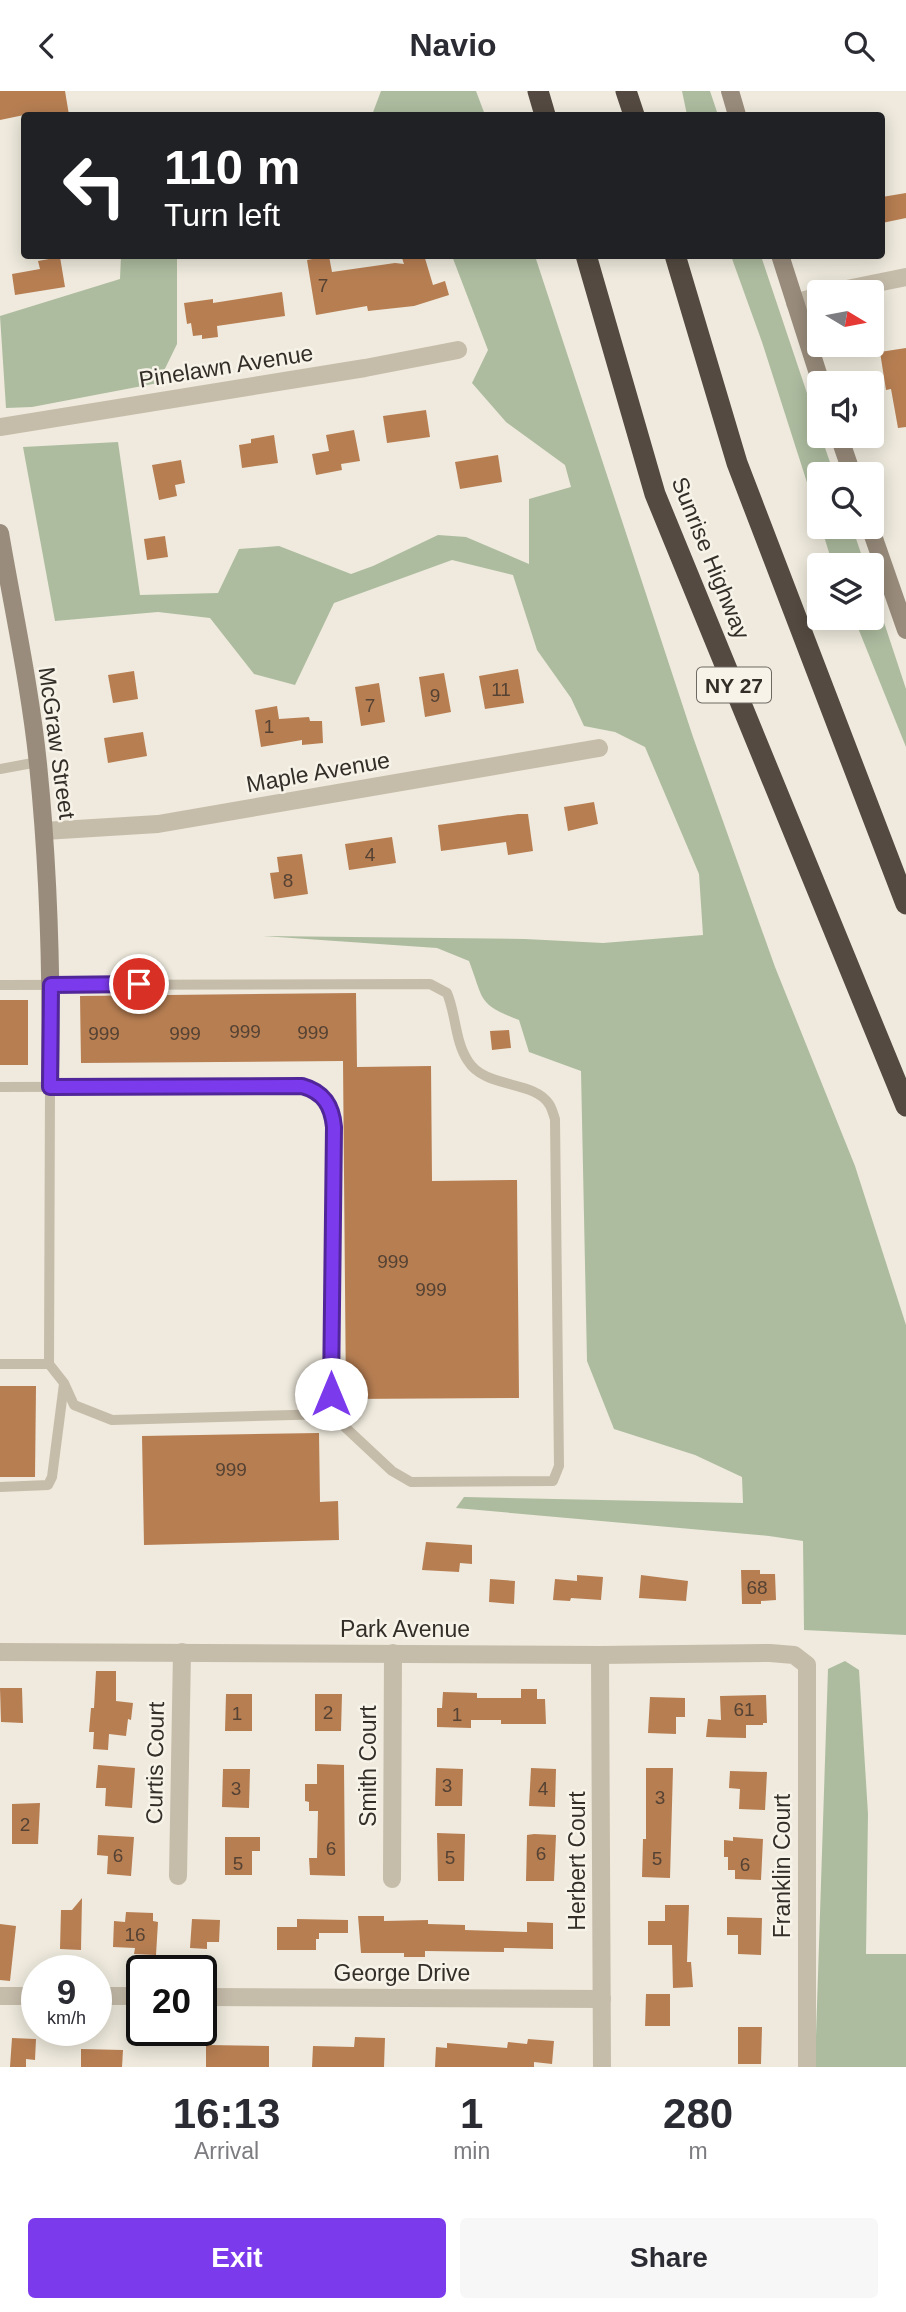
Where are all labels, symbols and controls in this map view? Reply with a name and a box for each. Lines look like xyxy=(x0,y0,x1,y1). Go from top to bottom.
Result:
icon: back xyxy=(28,27,66,65)
text: Navio xyxy=(409,27,497,63)
icon: search xyxy=(840,27,878,65)
icon: left xyxy=(49,140,140,231)
text: 110 m xyxy=(164,140,300,194)
text: Turn left xyxy=(164,197,280,233)
house number: 7 xyxy=(318,275,328,296)
north arrow xyxy=(807,280,884,357)
map controls xyxy=(807,280,884,630)
street label: Pinelawn Avenue xyxy=(137,339,315,393)
button: sound xyxy=(807,371,884,448)
button: search xyxy=(807,462,884,539)
street label: Sunrise Highway xyxy=(667,473,756,643)
button: layers xyxy=(807,553,884,630)
street label: McGraw Street xyxy=(33,665,81,821)
road number: NY 27 xyxy=(697,667,771,703)
house number: 11 xyxy=(491,679,511,700)
house number: 9 xyxy=(430,685,440,706)
house number: 7 xyxy=(365,695,375,716)
house number: 1 xyxy=(264,716,274,737)
street label: Maple Avenue xyxy=(244,747,392,797)
house number: 4 xyxy=(365,844,376,865)
house number: 8 xyxy=(283,870,293,891)
pin xyxy=(109,954,169,1014)
icon: arrive xyxy=(120,965,158,1003)
house number: 999 xyxy=(229,1021,261,1042)
house number: 999 xyxy=(297,1022,329,1043)
house number: 999 xyxy=(88,1023,120,1044)
house number: 999 xyxy=(169,1023,201,1044)
house number: 999 xyxy=(377,1251,409,1272)
house number: 999 xyxy=(415,1279,447,1300)
position arrow xyxy=(294,1357,368,1431)
house number: 999 xyxy=(215,1459,247,1480)
house number: 68 xyxy=(746,1577,768,1598)
street label: Park Avenue xyxy=(340,1616,470,1642)
house number: 61 xyxy=(733,1699,755,1720)
street label: Curtis Court xyxy=(141,1701,169,1825)
house number: 2 xyxy=(323,1702,333,1723)
house number: 1 xyxy=(232,1703,242,1724)
house number: 1 xyxy=(452,1704,462,1725)
street label: Smith Court xyxy=(355,1705,381,1827)
house number: 3 xyxy=(442,1775,452,1796)
house number: 3 xyxy=(231,1778,241,1799)
house number: 4 xyxy=(538,1778,549,1799)
house number: 3 xyxy=(655,1787,665,1808)
street label: Herbert Court xyxy=(564,1791,590,1931)
street label: Franklin Court xyxy=(769,1793,795,1938)
house number: 2 xyxy=(20,1814,30,1835)
house number: 6 xyxy=(326,1838,336,1859)
house number: 6 xyxy=(536,1843,546,1864)
house number: 6 xyxy=(113,1845,123,1866)
house number: 5 xyxy=(445,1847,455,1868)
house number: 5 xyxy=(652,1848,662,1869)
house number: 5 xyxy=(233,1853,243,1874)
house number: 6 xyxy=(740,1854,750,1875)
house number: 16 xyxy=(124,1924,146,1945)
speed limit sign: 20 xyxy=(126,1955,217,2046)
street label: George Drive xyxy=(334,1960,470,1986)
text: 9 xyxy=(57,1972,76,2011)
text: km/h xyxy=(47,2008,86,2028)
text: 16:13 xyxy=(173,2090,280,2137)
text: 1 xyxy=(460,2090,483,2137)
text: 280 xyxy=(663,2090,733,2137)
text: Arrival xyxy=(194,2138,259,2164)
text: min xyxy=(453,2138,490,2164)
text: m xyxy=(689,2138,708,2164)
button: Exit xyxy=(28,2218,446,2298)
button: Share xyxy=(460,2218,878,2298)

